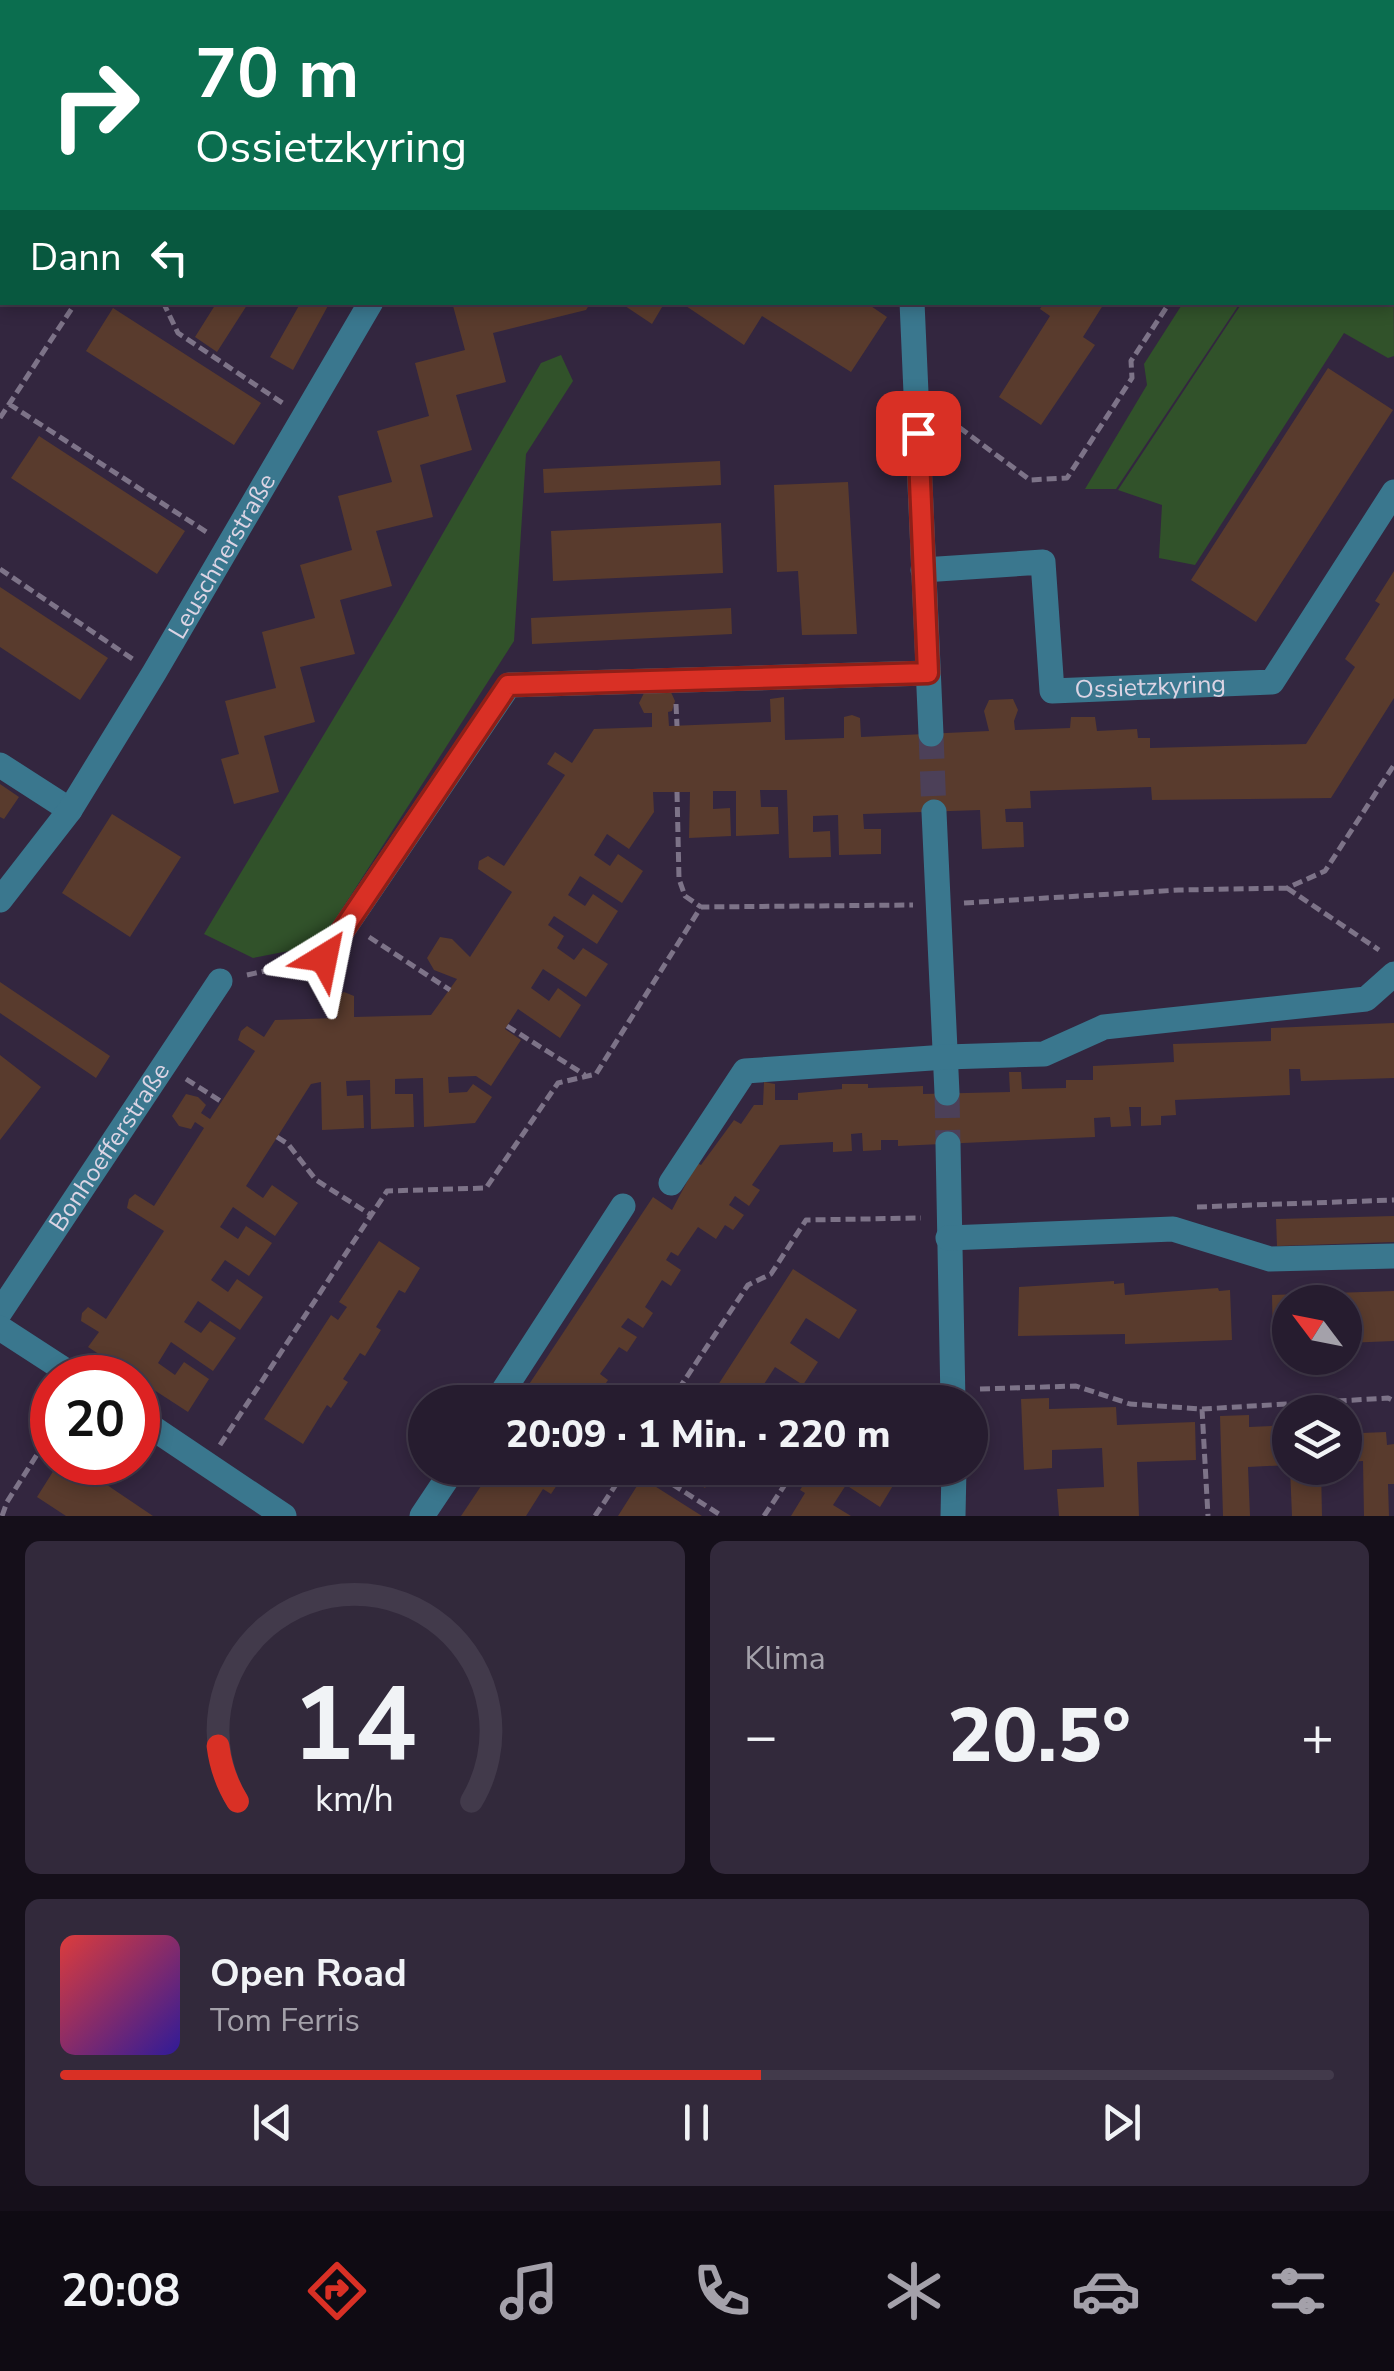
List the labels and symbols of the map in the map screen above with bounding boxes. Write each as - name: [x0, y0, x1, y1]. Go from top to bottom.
- pin: [876, 391, 961, 476]
- street label: Leuschnerstraße: [161, 467, 284, 645]
- street label: Ossietzkyring: [1074, 667, 1227, 707]
- position arrow: [272, 906, 376, 1010]
- street label: Bonhoefferstraße: [41, 1056, 178, 1238]
- north arrow: [1272, 1285, 1362, 1375]
- speed limit sign: 20: [30, 1355, 160, 1485]

